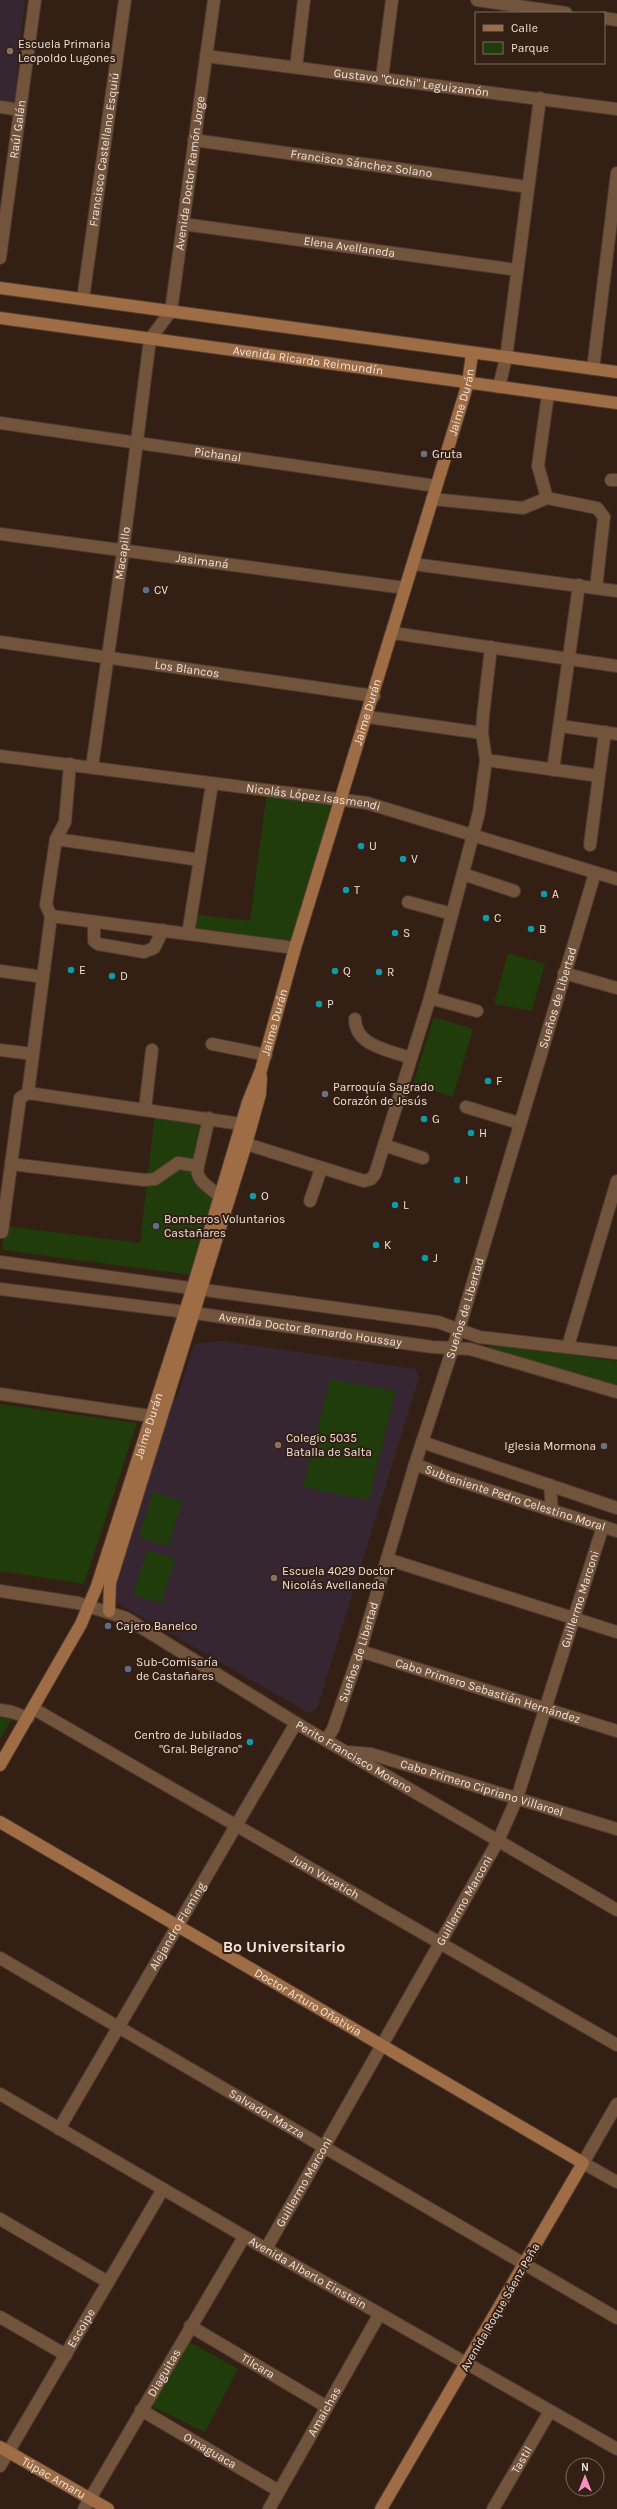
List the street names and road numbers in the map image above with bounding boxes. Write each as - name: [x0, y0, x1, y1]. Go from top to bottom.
- street label: Gustavo "Cuchi" Leguizamón: [333, 66, 490, 99]
- street label: Francisco Castellano Esquiú: [86, 72, 122, 227]
- street label: Avenida Doctor Ramón Jorge: [172, 95, 208, 251]
- street label: Raúl Galán: [7, 99, 28, 159]
- street label: Francisco Sánchez Solano: [289, 147, 433, 180]
- street label: Elena Avellaneda: [303, 234, 396, 260]
- street label: Avenida Ricardo Reimundín: [232, 343, 384, 378]
- street label: Jaime Durán: [445, 368, 477, 437]
- street label: Pichanal: [193, 444, 242, 465]
- street label: Macapillo: [112, 526, 133, 581]
- street label: Jasimaná: [175, 551, 229, 571]
- street label: Los Blancos: [154, 657, 220, 681]
- street label: Jaime Durán: [351, 677, 384, 747]
- street label: Nicolás López Isasmendi: [245, 781, 382, 814]
- street label: Sueños de Libertad: [536, 946, 579, 1050]
- street label: Jaime Durán: [258, 987, 290, 1057]
- street label: Sueños de Libertad: [443, 1256, 487, 1361]
- street label: Avenida Doctor Bernardo Houssay: [218, 1310, 403, 1350]
- street label: Jaime Durán: [131, 1391, 166, 1461]
- street label: Subteniente Pedro Celestino Moral: [423, 1462, 607, 1534]
- street label: Guillermo Marconi: [558, 1549, 602, 1649]
- street label: Sueños de Libertad: [336, 1600, 381, 1704]
- street label: Cabo Primero Sebastián Hernández: [394, 1655, 583, 1726]
- street label: Perito Francisco Moreno: [293, 1717, 414, 1796]
- street label: Cabo Primero Cipriano Villaroel: [399, 1756, 565, 1819]
- street label: Juan Vucetich: [288, 1852, 362, 1902]
- street label: Guillermo Marconi: [433, 1853, 495, 1948]
- street label: Alejandro Fleming: [146, 1879, 209, 1973]
- street label: Doctor Arturo Oñativia: [252, 1965, 364, 2039]
- street label: Salvador Mazza: [226, 2086, 307, 2141]
- street label: Guillermo Marconi: [273, 2135, 335, 2230]
- street label: Avenida Alberto Einstein: [246, 2234, 369, 2312]
- street label: Avenida Roque Sáenz Peña: [457, 2240, 543, 2374]
- street label: Escoipe: [64, 2306, 98, 2350]
- street label: Diaguitas: [145, 2346, 184, 2399]
- street label: Tilcara: [239, 2351, 277, 2382]
- street label: Amaichas: [305, 2384, 344, 2439]
- street label: Omaguaca: [181, 2430, 239, 2471]
- street label: Tastil: [508, 2444, 535, 2476]
- street label: Túpac Amaru: [19, 2454, 88, 2502]

